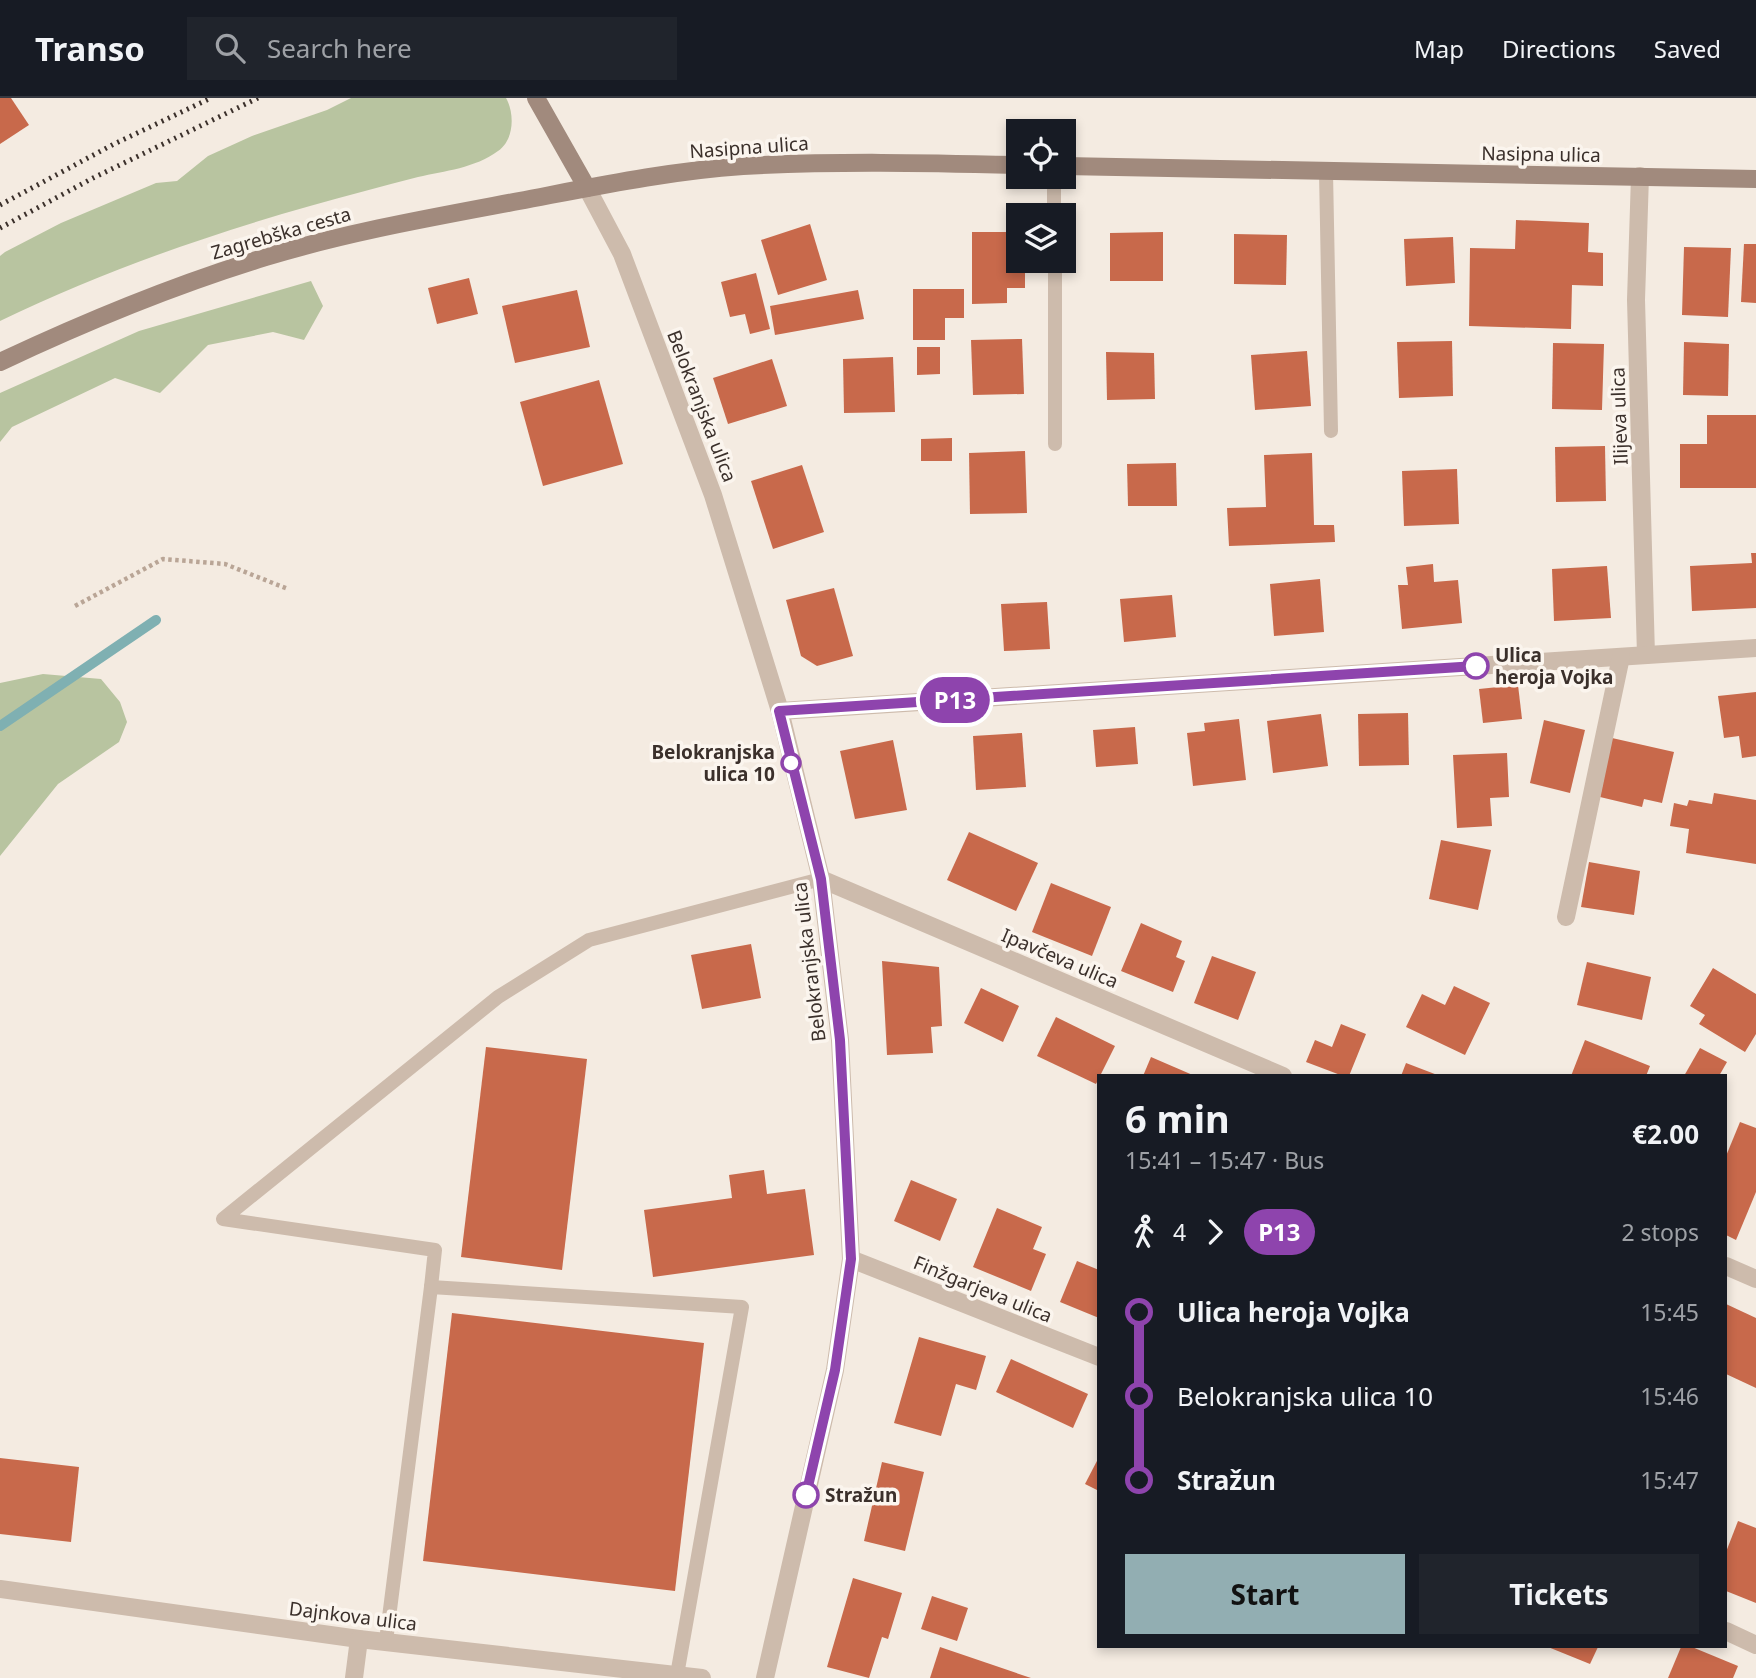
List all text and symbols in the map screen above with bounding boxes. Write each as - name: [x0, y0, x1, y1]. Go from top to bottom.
- search box: [187, 17, 677, 80]
- text: Transo: [35, 26, 145, 71]
- icon: search: [211, 29, 249, 67]
- text: Search here: [267, 30, 412, 66]
- text: Map: [1414, 32, 1464, 65]
- text: Directions: [1502, 32, 1616, 65]
- text: Saved: [1654, 32, 1721, 65]
- map controls: [1006, 119, 1076, 273]
- button: locate: [1006, 119, 1076, 189]
- street label: Nasipna ulica: [689, 130, 809, 164]
- street label: Nasipna ulica: [1481, 140, 1601, 168]
- street label: Zagrebška cesta: [208, 201, 354, 265]
- button: layers: [1006, 203, 1076, 273]
- street label: Belokranjska ulica: [661, 326, 743, 486]
- street label: Ilijeva ulica: [1604, 367, 1634, 465]
- place label: Ulica heroja Vojka: [1495, 642, 1613, 690]
- marker: Ulica heroja Vojka: [1463, 653, 1489, 679]
- line badge: P13: [915, 677, 995, 723]
- text: P13: [934, 683, 976, 716]
- place label: Belokranjska ulica 10: [651, 739, 775, 787]
- marker: Belokranjska ulica 10: [781, 753, 801, 773]
- street label: Belokranjska ulica: [786, 881, 832, 1043]
- street label: Ipavčeva ulica: [998, 922, 1122, 994]
- text: 6 min: [1125, 1092, 1230, 1144]
- text: €2.00: [1632, 1116, 1699, 1152]
- text: 15:41 – 15:47 · Bus: [1125, 1144, 1324, 1176]
- icon: walk: [1125, 1213, 1163, 1251]
- icon: forward: [1196, 1213, 1234, 1251]
- text: P13: [1258, 1215, 1301, 1248]
- text: 4: [1173, 1216, 1186, 1248]
- text: 2 stops: [1621, 1216, 1699, 1248]
- street label: Finžgarjeva ulica: [910, 1249, 1056, 1329]
- text: Ulica heroja Vojka: [1177, 1294, 1410, 1330]
- text: 15:45: [1640, 1296, 1699, 1328]
- text: Belokranjska ulica 10: [1177, 1378, 1433, 1414]
- text: 15:46: [1640, 1380, 1699, 1412]
- text: Stražun: [1177, 1462, 1276, 1498]
- text: 15:47: [1640, 1464, 1699, 1496]
- marker: Stražun: [793, 1482, 819, 1508]
- place label: Stražun: [825, 1482, 897, 1508]
- button: Start: [1125, 1554, 1405, 1634]
- button: Tickets: [1419, 1554, 1699, 1634]
- street label: Dajnkova ulica: [287, 1595, 419, 1637]

